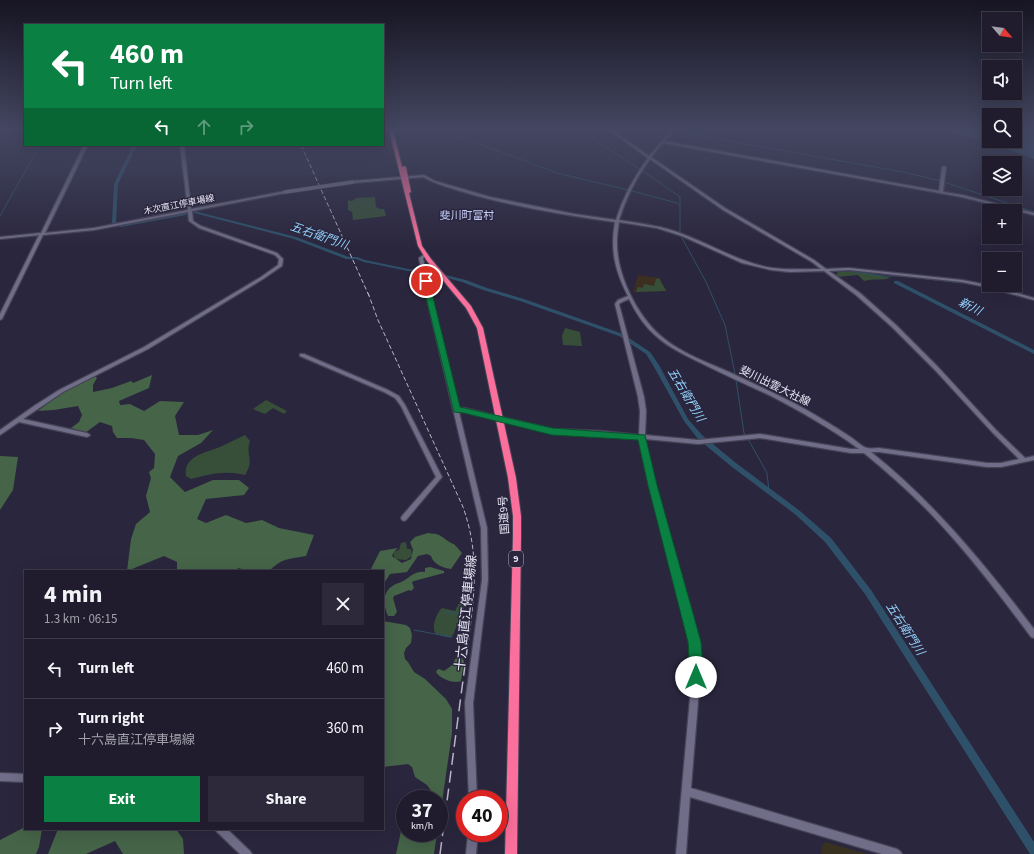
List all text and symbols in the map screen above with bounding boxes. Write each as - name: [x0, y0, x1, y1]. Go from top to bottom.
- north arrow: [982, 12, 1022, 52]
- map controls: [982, 12, 1022, 292]
- text: 460 m: [110, 34, 184, 74]
- icon: left: [44, 40, 96, 92]
- button: sound: [982, 60, 1022, 100]
- text: Turn left: [110, 71, 172, 96]
- button: search: [982, 108, 1022, 148]
- icon: left: [151, 116, 173, 138]
- icon: ahead: [193, 116, 215, 138]
- icon: right: [235, 116, 257, 138]
- button: layers: [982, 156, 1022, 196]
- street label: 木次直江停車場線: [142, 192, 217, 218]
- button: +: [982, 204, 1022, 244]
- district label: 斐川町富村: [440, 208, 495, 223]
- water label: 五右衛門川: [288, 218, 352, 254]
- button: −: [982, 252, 1022, 292]
- pin: [409, 264, 443, 298]
- icon: arrive: [415, 270, 437, 292]
- water label: 新川: [955, 294, 986, 321]
- street label: 斐川出雲大社線: [737, 362, 813, 410]
- water label: 五右衛門川: [663, 365, 710, 427]
- street label: 国道9号: [495, 495, 513, 535]
- road number: 9: [509, 551, 523, 567]
- street label: 十六島直江停車場線: [451, 554, 481, 672]
- text: 4 min: [44, 577, 102, 612]
- button: close: [322, 583, 364, 625]
- water label: 五右衛門川: [882, 599, 930, 660]
- text: 1.3 km · 06:15: [44, 610, 118, 628]
- position arrow: [675, 656, 717, 698]
- icon: left: [44, 658, 66, 680]
- text: Turn left: [78, 658, 134, 679]
- text: 460 m: [326, 658, 364, 679]
- text: Turn right: [78, 708, 144, 729]
- icon: right: [44, 718, 66, 740]
- text: 360 m: [326, 718, 364, 739]
- text: 十六島直江停車場線: [78, 731, 195, 749]
- button: Exit: [44, 776, 200, 822]
- button: Share: [208, 776, 364, 822]
- speed limit sign: 40: [456, 790, 508, 842]
- text: 37: [411, 797, 433, 825]
- text: km/h: [411, 819, 433, 833]

